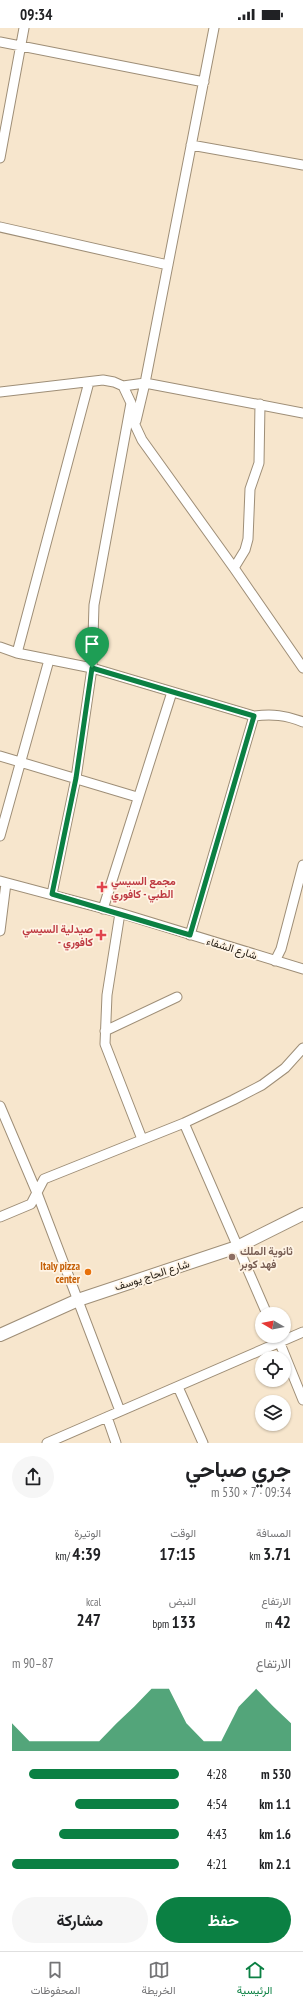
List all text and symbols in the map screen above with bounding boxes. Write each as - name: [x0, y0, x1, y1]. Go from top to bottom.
- text: 09:34: [20, 5, 52, 24]
- pin: [75, 627, 109, 668]
- icon: arrive: [81, 633, 103, 655]
- place label: مجمع السيسي الطبي - كافوري: [111, 874, 176, 903]
- marker: مجمع السيسي الطبي - كافوري: [96, 881, 108, 893]
- place label: صيدلية السيسي - كافوري: [22, 922, 93, 951]
- marker: صيدلية السيسي - كافوري: [96, 930, 106, 940]
- street label: شارع الشفاء: [205, 934, 259, 963]
- place label: ثانوية الملك فهد كوبر: [239, 1244, 293, 1271]
- marker: ثانوية الملك فهد كوبر: [227, 1252, 237, 1262]
- street label: شارع الحاج يوسف: [113, 1256, 192, 1295]
- place label: Italy pizza center: [40, 1259, 81, 1286]
- marker: Italy pizza center: [83, 1267, 93, 1277]
- north arrow: [255, 1307, 291, 1343]
- map controls: [255, 1307, 291, 1431]
- button: locate: [255, 1351, 291, 1387]
- button: layers: [255, 1395, 291, 1431]
- text: جري صباحي: [185, 1455, 291, 1483]
- button: share: [12, 1456, 54, 1498]
- text: 09:34 · 7 × 530 m: [211, 1484, 291, 1501]
- text: الوتيرة: [74, 1526, 101, 1540]
- text: الوقت: [170, 1526, 196, 1540]
- text: المسافة: [256, 1526, 291, 1540]
- text: 4:39: [72, 1543, 101, 1565]
- text: 17:15: [159, 1543, 196, 1565]
- text: 3.71: [263, 1543, 291, 1565]
- text: /km: [55, 1549, 72, 1563]
- text: km: [249, 1549, 263, 1563]
- text: النبض: [169, 1594, 196, 1608]
- text: الارتفاع: [261, 1594, 291, 1608]
- text: kcal: [86, 1595, 101, 1609]
- text: 247: [77, 1609, 101, 1631]
- text: 133: [172, 1611, 196, 1633]
- text: 42: [275, 1611, 291, 1633]
- text: bpm: [153, 1617, 172, 1631]
- text: m: [265, 1617, 275, 1631]
- text: 87–90 m: [12, 1655, 54, 1672]
- text: الارتفاع: [256, 1655, 291, 1672]
- text: 4:28: [207, 1766, 227, 1783]
- text: 530 m: [261, 1766, 291, 1783]
- text: 4:54: [207, 1796, 227, 1813]
- text: 1.1 km: [259, 1796, 291, 1813]
- text: 4:43: [207, 1826, 227, 1843]
- text: 1.6 km: [259, 1826, 291, 1843]
- text: 4:21: [207, 1856, 227, 1873]
- text: 2.1 km: [259, 1856, 291, 1873]
- button: مشاركة: [12, 1897, 148, 1943]
- button: حفظ: [156, 1897, 291, 1943]
- tab: المحفوظات: [31, 1959, 80, 2000]
- tab: الخريطة: [141, 1959, 176, 2000]
- tab: الرئيسية: [237, 1959, 272, 2000]

